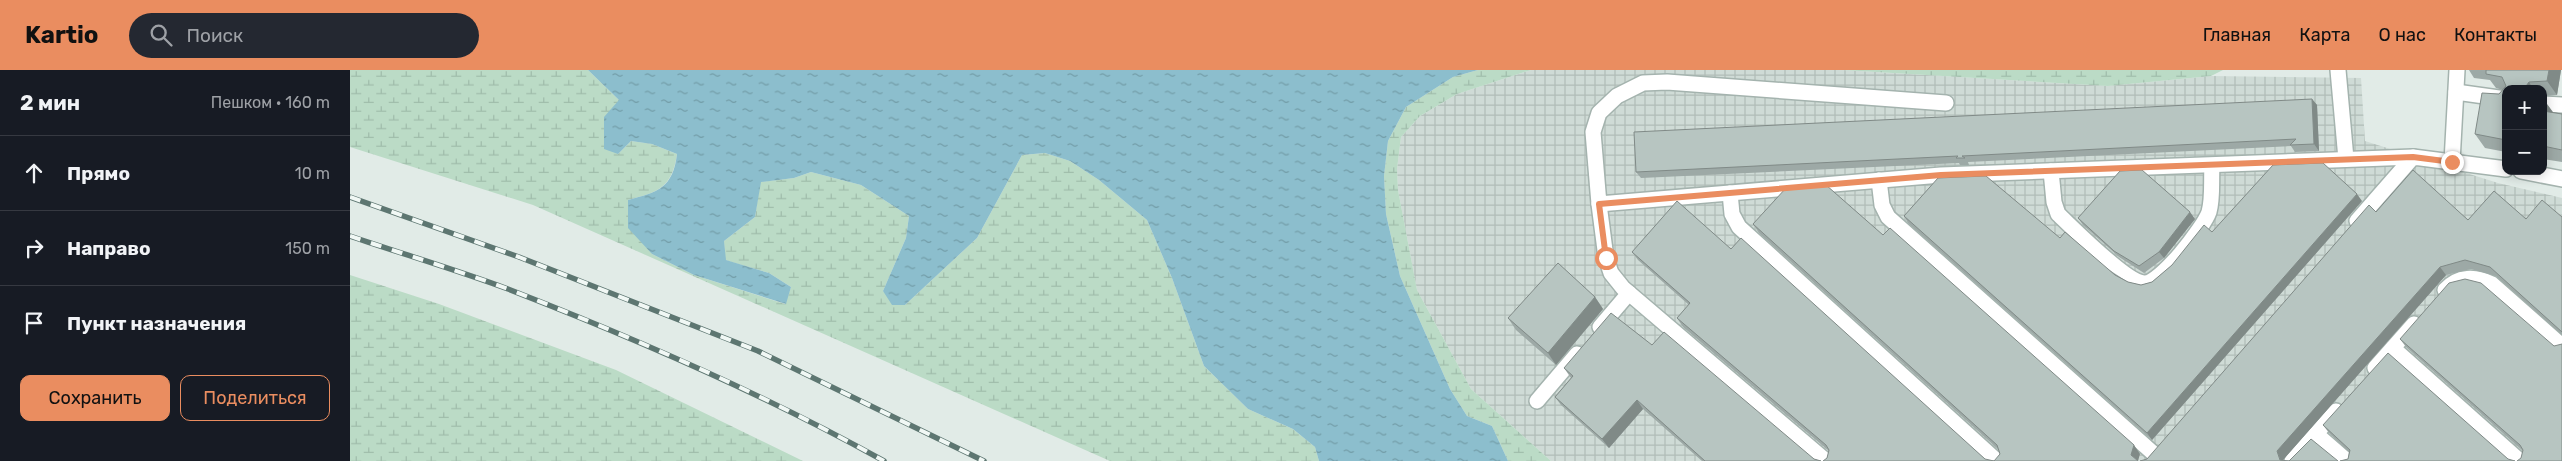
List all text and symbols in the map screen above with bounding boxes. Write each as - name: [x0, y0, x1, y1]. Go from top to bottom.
- search box: [129, 13, 479, 58]
- text: Kartio: [25, 21, 99, 49]
- icon: search: [147, 21, 175, 49]
- text: Поиск: [187, 24, 243, 47]
- text: Главная: [2203, 24, 2271, 46]
- text: Карта: [2299, 24, 2351, 46]
- text: О нас: [2379, 24, 2426, 46]
- text: Контакты: [2454, 24, 2537, 46]
- map controls: [2502, 85, 2547, 175]
- button: +: [2502, 85, 2547, 130]
- text: 2 мин: [20, 90, 80, 115]
- text: Пешком · 160 m: [211, 93, 330, 112]
- button: −: [2502, 130, 2547, 175]
- route end: [2441, 151, 2464, 174]
- icon: ahead: [20, 159, 48, 187]
- text: Прямо: [67, 162, 130, 185]
- text: 10 m: [295, 164, 330, 183]
- icon: right: [20, 234, 48, 262]
- text: Направо: [67, 237, 151, 260]
- text: 150 m: [285, 239, 330, 258]
- route start: [1595, 247, 1618, 270]
- icon: arrive: [20, 309, 48, 337]
- text: Пункт назначения: [67, 312, 246, 335]
- button: Сохранить: [20, 375, 170, 421]
- button: Поделиться: [180, 375, 330, 421]

